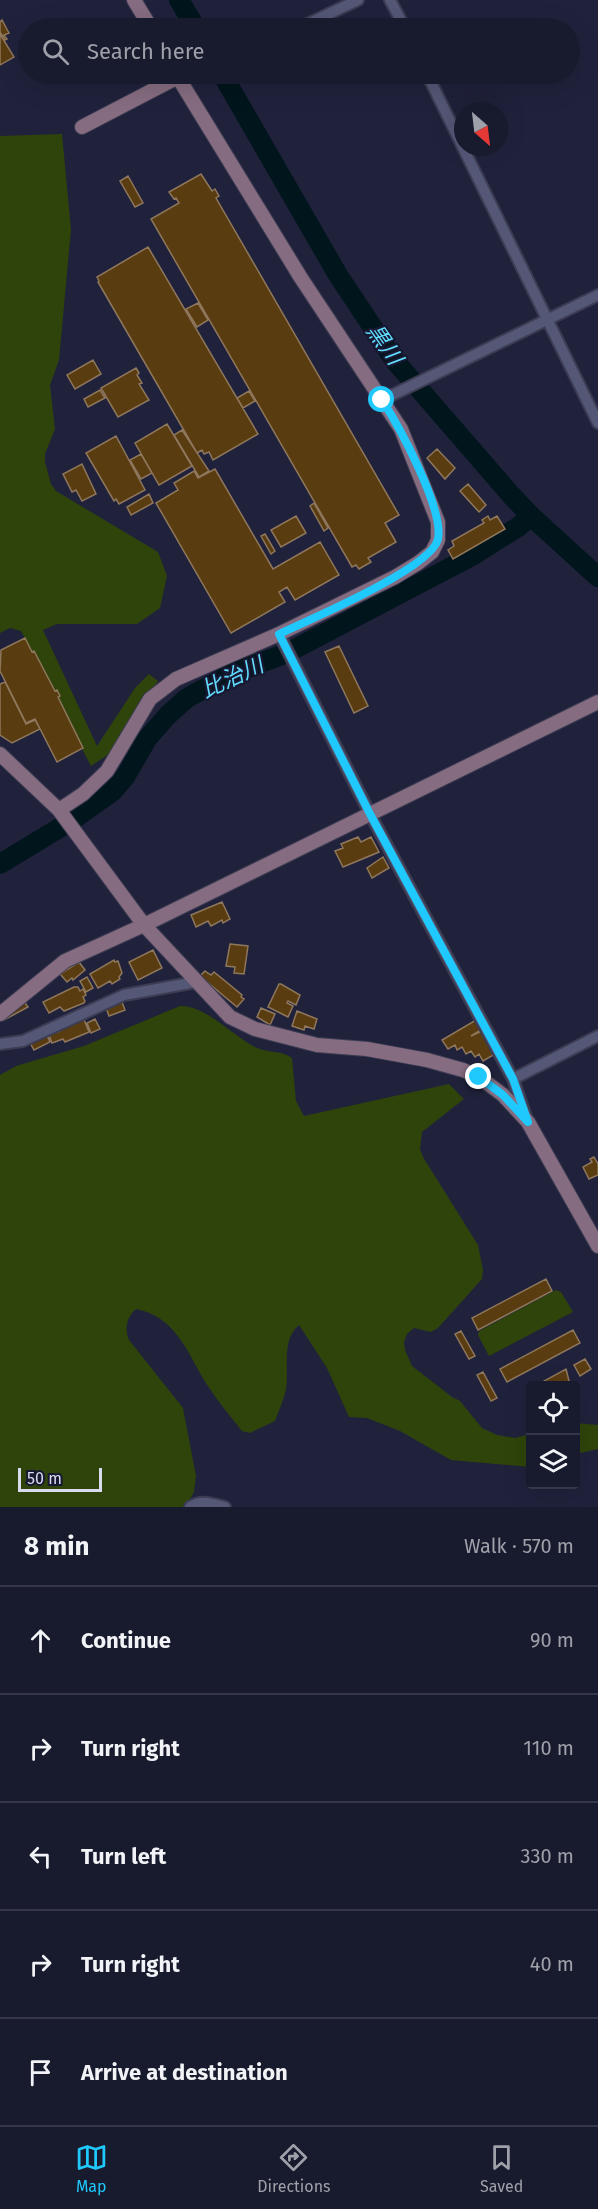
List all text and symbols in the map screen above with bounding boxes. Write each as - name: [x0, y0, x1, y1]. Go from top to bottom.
- search box: [18, 18, 580, 84]
- icon: search: [39, 35, 72, 68]
- text: Search here: [87, 38, 205, 65]
- north arrow: [454, 102, 508, 156]
- water label: 黒川: [361, 319, 409, 372]
- route start: [368, 386, 394, 412]
- water label: 比治川: [197, 650, 270, 704]
- route end: [465, 1063, 491, 1089]
- map controls: [526, 1381, 580, 1489]
- button: locate: [526, 1381, 580, 1435]
- button: layers: [526, 1435, 580, 1489]
- scale bar: [18, 1465, 102, 1492]
- text: 50 m: [27, 1469, 62, 1488]
- text: 8 min: [24, 1531, 90, 1562]
- text: Walk · 570 m: [464, 1534, 574, 1558]
- icon: ahead: [24, 1624, 57, 1657]
- text: Continue: [81, 1627, 171, 1654]
- text: 90 m: [530, 1628, 574, 1652]
- icon: right: [24, 1732, 57, 1765]
- text: Turn right: [81, 1735, 180, 1762]
- text: 110 m: [523, 1736, 574, 1760]
- icon: left: [24, 1840, 57, 1873]
- text: Turn left: [81, 1843, 166, 1870]
- text: 330 m: [520, 1844, 574, 1868]
- icon: right: [24, 1948, 57, 1981]
- text: Turn right: [81, 1951, 180, 1978]
- text: 40 m: [530, 1952, 574, 1976]
- icon: arrive: [24, 2056, 57, 2089]
- text: Arrive at destination: [81, 2059, 288, 2086]
- tab: Map: [75, 2141, 108, 2196]
- tab: Directions: [257, 2141, 331, 2196]
- tab: Saved: [480, 2141, 523, 2196]

